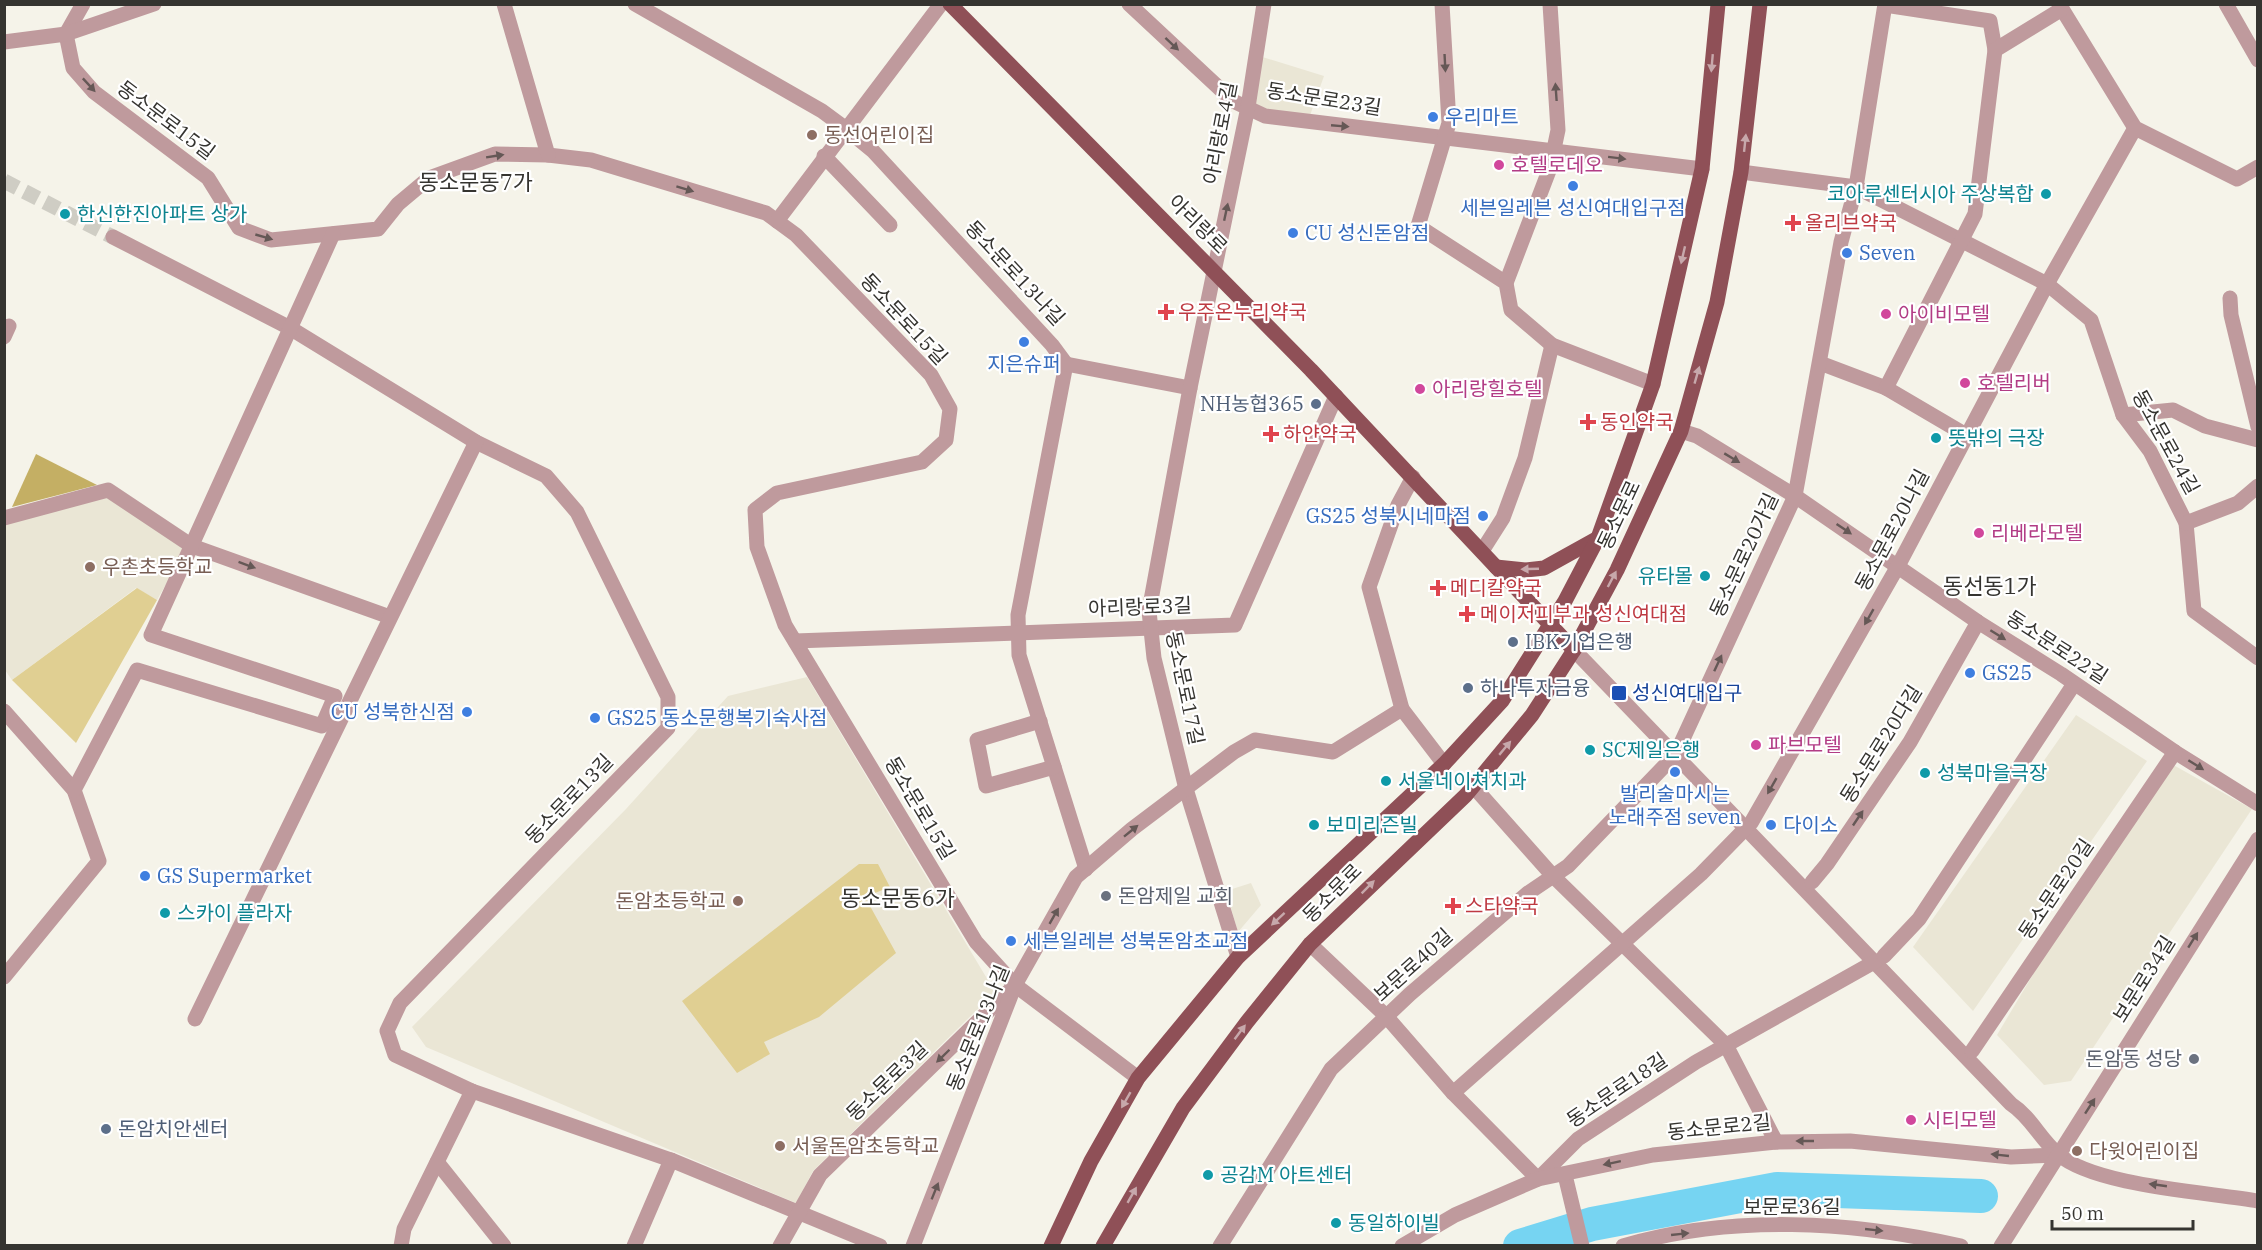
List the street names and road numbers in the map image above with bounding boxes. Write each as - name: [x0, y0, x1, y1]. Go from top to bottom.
- street label: 동소문로15길: [112, 74, 221, 165]
- street label: 동소문로23길: [1265, 76, 1383, 121]
- street label: 아리랑로4길: [1196, 79, 1243, 187]
- street label: 아리랑로: [1163, 188, 1234, 259]
- street label: 동소문로13나길: [960, 214, 1071, 331]
- street label: 동소문로15길: [855, 267, 954, 370]
- street label: 동소문로24길: [2127, 384, 2206, 499]
- street label: 동소문로20나길: [1848, 464, 1935, 595]
- street label: 동소문로: [1591, 476, 1646, 554]
- street label: 동소문로20가길: [1703, 488, 1784, 621]
- street label: 아리랑로3길: [1088, 591, 1192, 622]
- street label: 동소문로22길: [2001, 604, 2113, 689]
- street label: 동소문로17길: [1160, 628, 1211, 747]
- street label: 동소문로20다길: [1834, 680, 1928, 808]
- street label: 동소문로13길: [519, 748, 619, 850]
- street label: 동소문로15길: [879, 751, 962, 864]
- street label: 동소문로20길: [2012, 833, 2099, 944]
- street label: 동소문로: [1296, 857, 1367, 928]
- street label: 보문로40길: [1367, 922, 1458, 1007]
- street label: 보문로34길: [2106, 930, 2181, 1027]
- street label: 동소문로13나길: [940, 960, 1015, 1095]
- street label: 동소문로3길: [840, 1035, 933, 1126]
- street label: 동소문로18길: [1561, 1046, 1672, 1133]
- street label: 동소문로2길: [1666, 1108, 1772, 1145]
- street label: 보문로36길: [1743, 1193, 1841, 1220]

